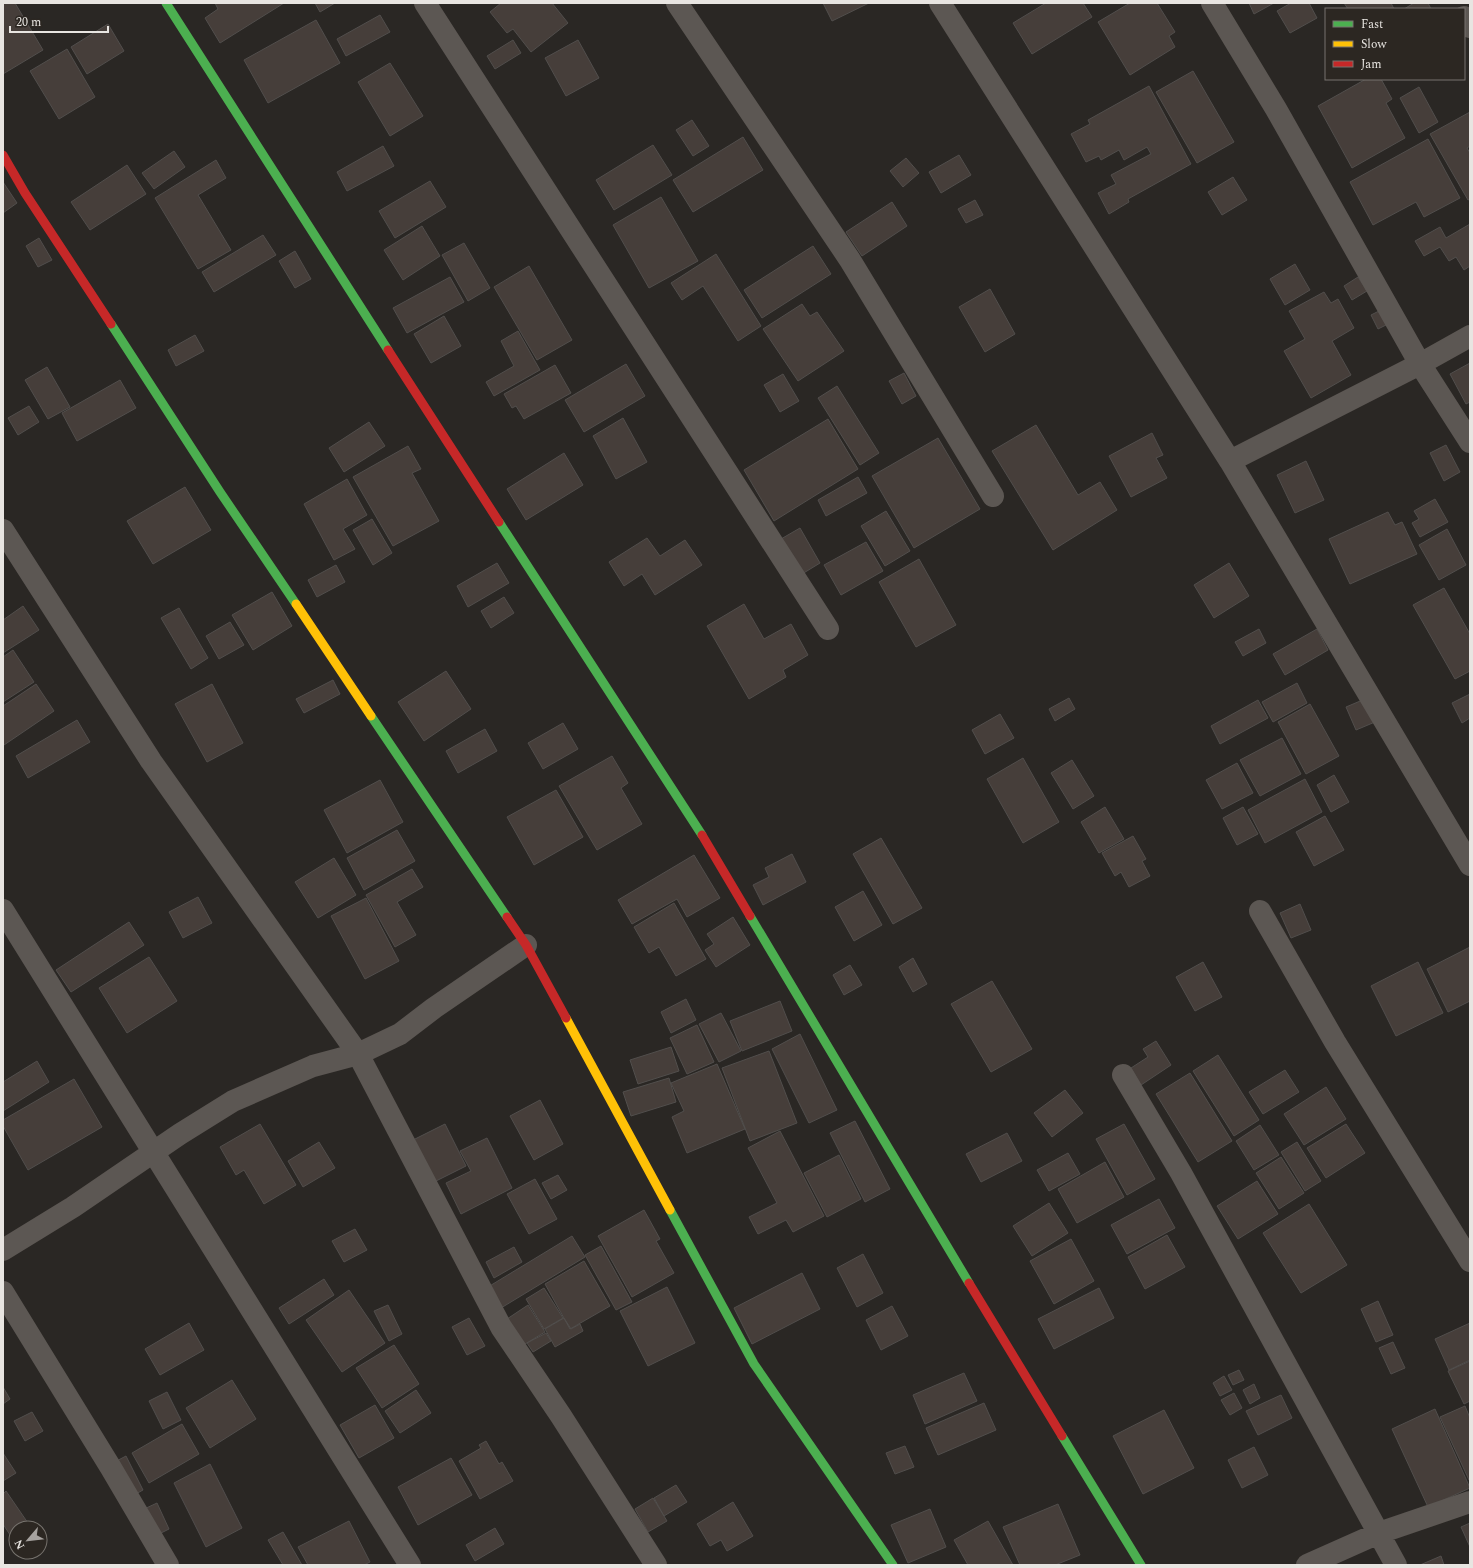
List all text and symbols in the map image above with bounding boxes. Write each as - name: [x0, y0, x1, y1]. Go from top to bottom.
- scale bar: [10, 8, 108, 34]
- legend: [1325, 8, 1465, 80]
- text: 20 m: [16, 13, 41, 32]
- text: Fast: [1361, 15, 1383, 34]
- text: Slow: [1361, 35, 1387, 54]
- text: Jam: [1361, 55, 1382, 74]
- north arrow: [8, 1520, 48, 1560]
- text: N: [10, 1536, 29, 1552]

